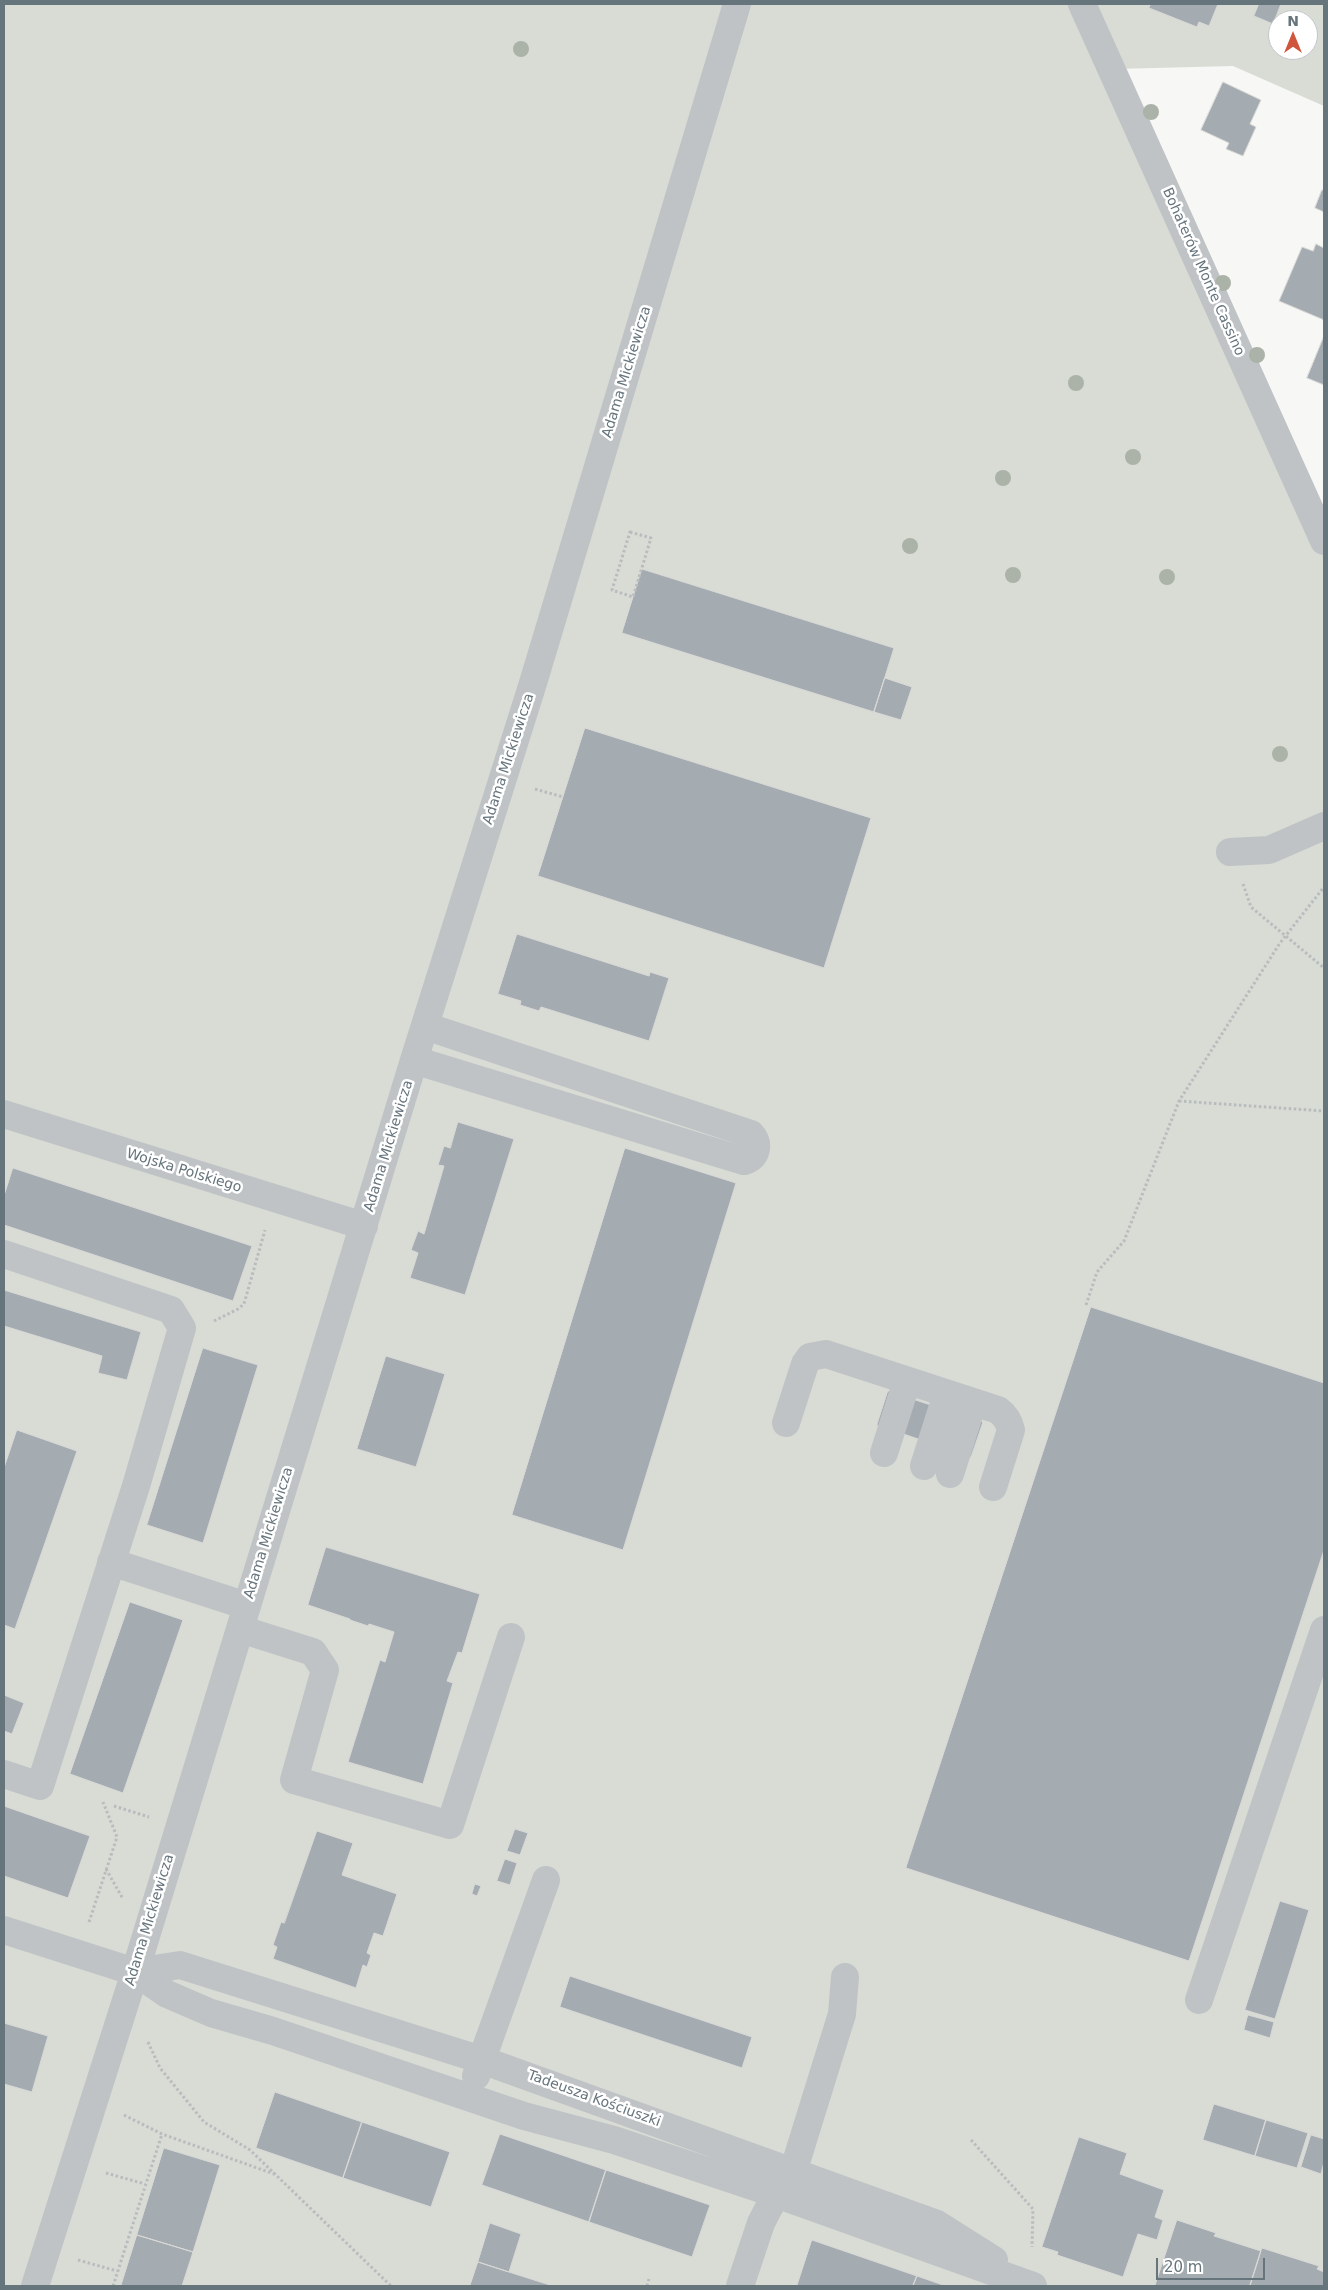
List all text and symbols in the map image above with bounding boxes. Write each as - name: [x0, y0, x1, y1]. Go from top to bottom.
- north arrow: [1268, 10, 1318, 60]
- text: N: [1287, 13, 1299, 29]
- street label: Bohaterów Monte Cassino: [1158, 185, 1248, 359]
- street label: Adama Mickiewicza: [599, 304, 655, 440]
- street label: Adama Mickiewicza: [480, 691, 538, 827]
- street label: Adama Mickiewicza: [361, 1078, 417, 1214]
- street label: Wojska Polskiego: [124, 1146, 244, 1196]
- street label: Adama Mickiewicza: [241, 1465, 297, 1601]
- street label: Adama Mickiewicza: [122, 1852, 178, 1988]
- street label: Tadeusza Kościuszki: [525, 2067, 663, 2131]
- scale bar: [1158, 2248, 1267, 2280]
- text: 20 m: [1164, 2258, 1202, 2276]

